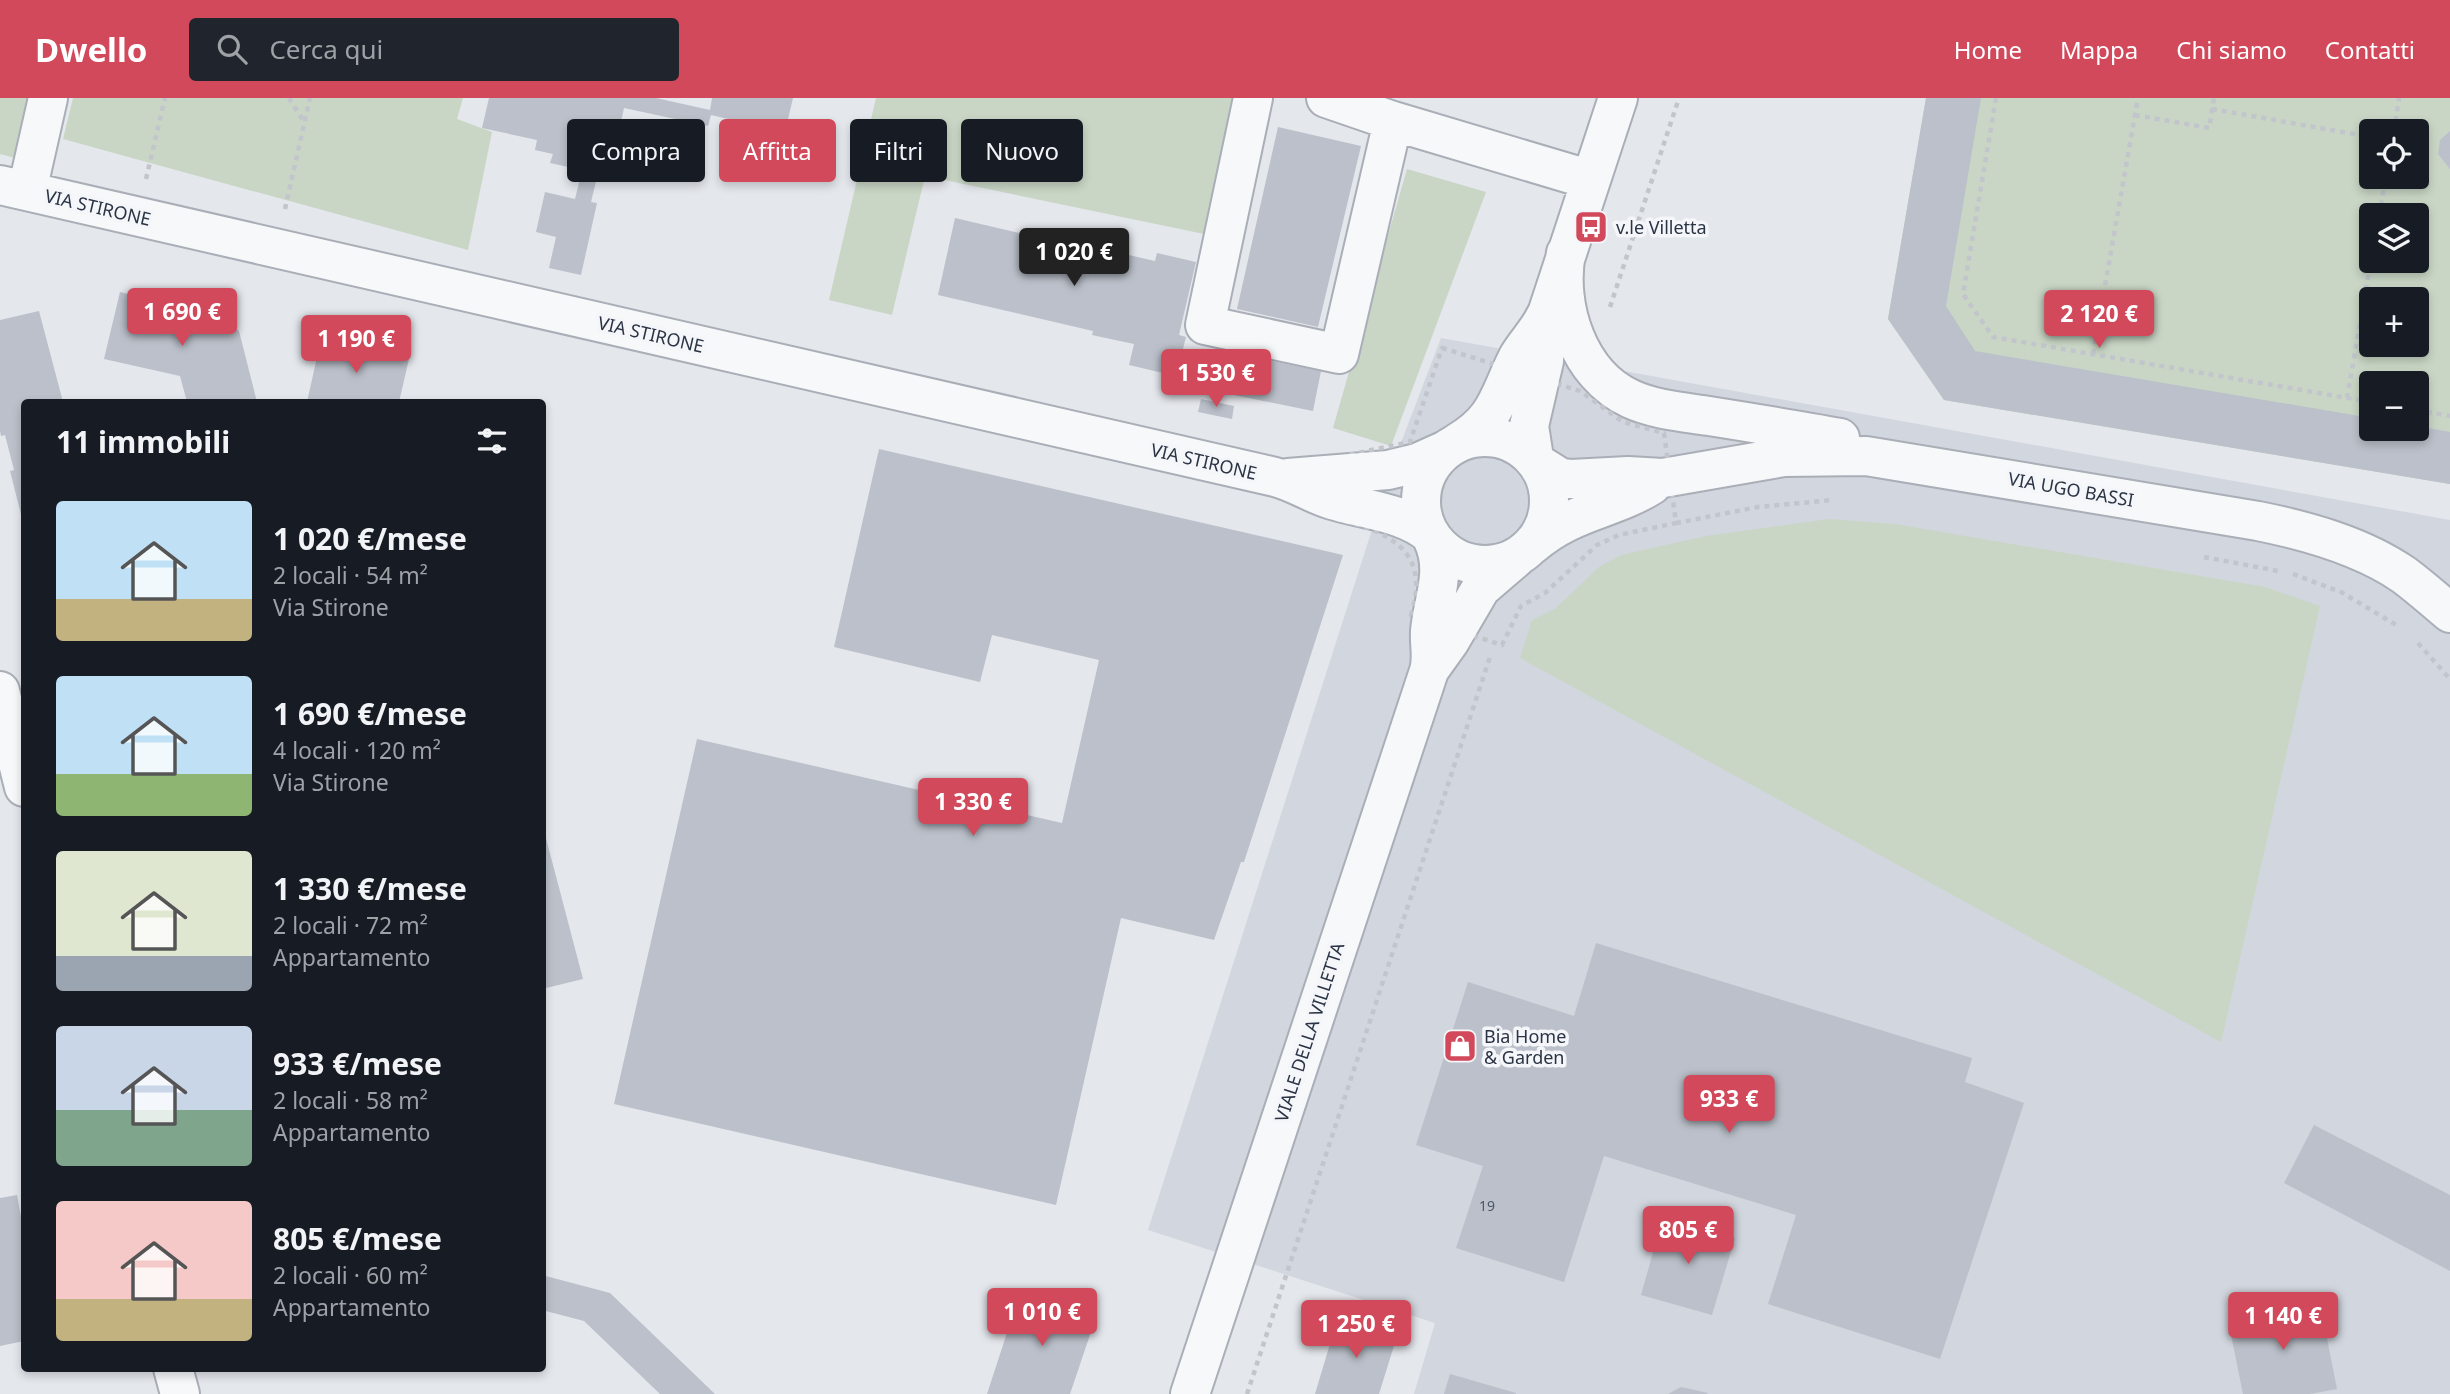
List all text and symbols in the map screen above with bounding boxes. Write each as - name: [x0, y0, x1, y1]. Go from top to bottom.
- search box: [189, 18, 679, 81]
- text: Dwello: [35, 27, 147, 72]
- icon: search: [213, 30, 251, 68]
- text: Cerca qui: [269, 31, 383, 67]
- text: Home: [1954, 33, 2022, 66]
- text: Mappa: [2060, 33, 2138, 66]
- text: Chi siamo: [2176, 33, 2287, 66]
- text: Contatti: [2325, 33, 2415, 66]
- chip: Compra: [567, 119, 705, 182]
- chip: Affitta: [719, 119, 836, 182]
- chip: Filtri: [850, 119, 947, 182]
- chip: Nuovo: [961, 119, 1083, 182]
- map controls: [2359, 119, 2429, 441]
- button: locate: [2359, 119, 2429, 189]
- street label: VIA STIRONE: [43, 183, 153, 231]
- button: layers: [2359, 203, 2429, 273]
- bus stop icon: v.le Villetta: [1572, 208, 1610, 246]
- place label: v.le Villetta: [1616, 215, 1707, 239]
- pin: 1 020 €: [1009, 228, 1139, 288]
- text: 1 020 €: [1035, 235, 1113, 267]
- button: +: [2359, 287, 2429, 357]
- pin: 1 690 €: [117, 288, 247, 348]
- pin: 2 120 €: [2034, 290, 2164, 350]
- text: 1 690 €: [143, 295, 221, 327]
- text: 2 120 €: [2060, 297, 2138, 329]
- street label: VIA STIRONE: [596, 310, 706, 358]
- pin: 1 190 €: [291, 316, 421, 375]
- text: 1 190 €: [317, 322, 395, 354]
- pin: 1 530 €: [1151, 350, 1281, 409]
- text: 1 530 €: [1177, 356, 1255, 388]
- button: −: [2359, 371, 2429, 441]
- text: 11 immobili: [56, 421, 230, 462]
- icon: filters: [473, 422, 511, 460]
- street label: VIA STIRONE: [1149, 437, 1259, 485]
- street label: VIA UGO BASSI: [2006, 466, 2136, 512]
- text: 1 020 €/mese: [273, 518, 467, 559]
- icon: home: [112, 529, 196, 613]
- text: 2 locali · 54 m²: [273, 559, 428, 591]
- text: Via Stirone: [273, 591, 389, 623]
- text: 1 690 €/mese: [273, 693, 467, 734]
- icon: home: [112, 704, 196, 788]
- text: 4 locali · 120 m²: [273, 734, 441, 766]
- text: Via Stirone: [273, 766, 389, 798]
- pin: 1 330 €: [908, 778, 1038, 838]
- text: 1 330 €: [934, 785, 1012, 817]
- text: 1 330 €/mese: [273, 868, 467, 909]
- icon: home: [112, 879, 196, 963]
- text: 2 locali · 72 m²: [273, 909, 428, 941]
- street label: VIALE DELLA VILLETTA: [1269, 939, 1349, 1125]
- text: Appartamento: [273, 941, 431, 973]
- place label: Bia Home & Garden: [1484, 1024, 1566, 1069]
- shop icon: Bia Home & Garden: [1441, 1027, 1479, 1065]
- text: 933 €/mese: [273, 1043, 442, 1084]
- icon: home: [112, 1054, 196, 1138]
- pin: 933 €: [1680, 1076, 1778, 1135]
- text: 933 €: [1700, 1082, 1758, 1114]
- text: 2 locali · 58 m²: [273, 1084, 428, 1116]
- text: Appartamento: [273, 1116, 431, 1148]
- house number: 19: [1479, 1196, 1495, 1215]
- pin: 805 €: [1639, 1206, 1737, 1266]
- text: 805 €: [1659, 1213, 1717, 1245]
- text: 805 €/mese: [273, 1218, 442, 1259]
- icon: home: [112, 1229, 196, 1313]
- text: 2 locali · 60 m²: [273, 1259, 428, 1291]
- pin: 1 010 €: [977, 1288, 1107, 1348]
- text: Appartamento: [273, 1291, 431, 1323]
- pin: 1 140 €: [2218, 1292, 2348, 1352]
- text: 1 010 €: [1003, 1295, 1081, 1327]
- text: 1 140 €: [2244, 1299, 2322, 1331]
- pin: 1 250 €: [1291, 1300, 1421, 1360]
- text: 1 250 €: [1317, 1307, 1395, 1339]

